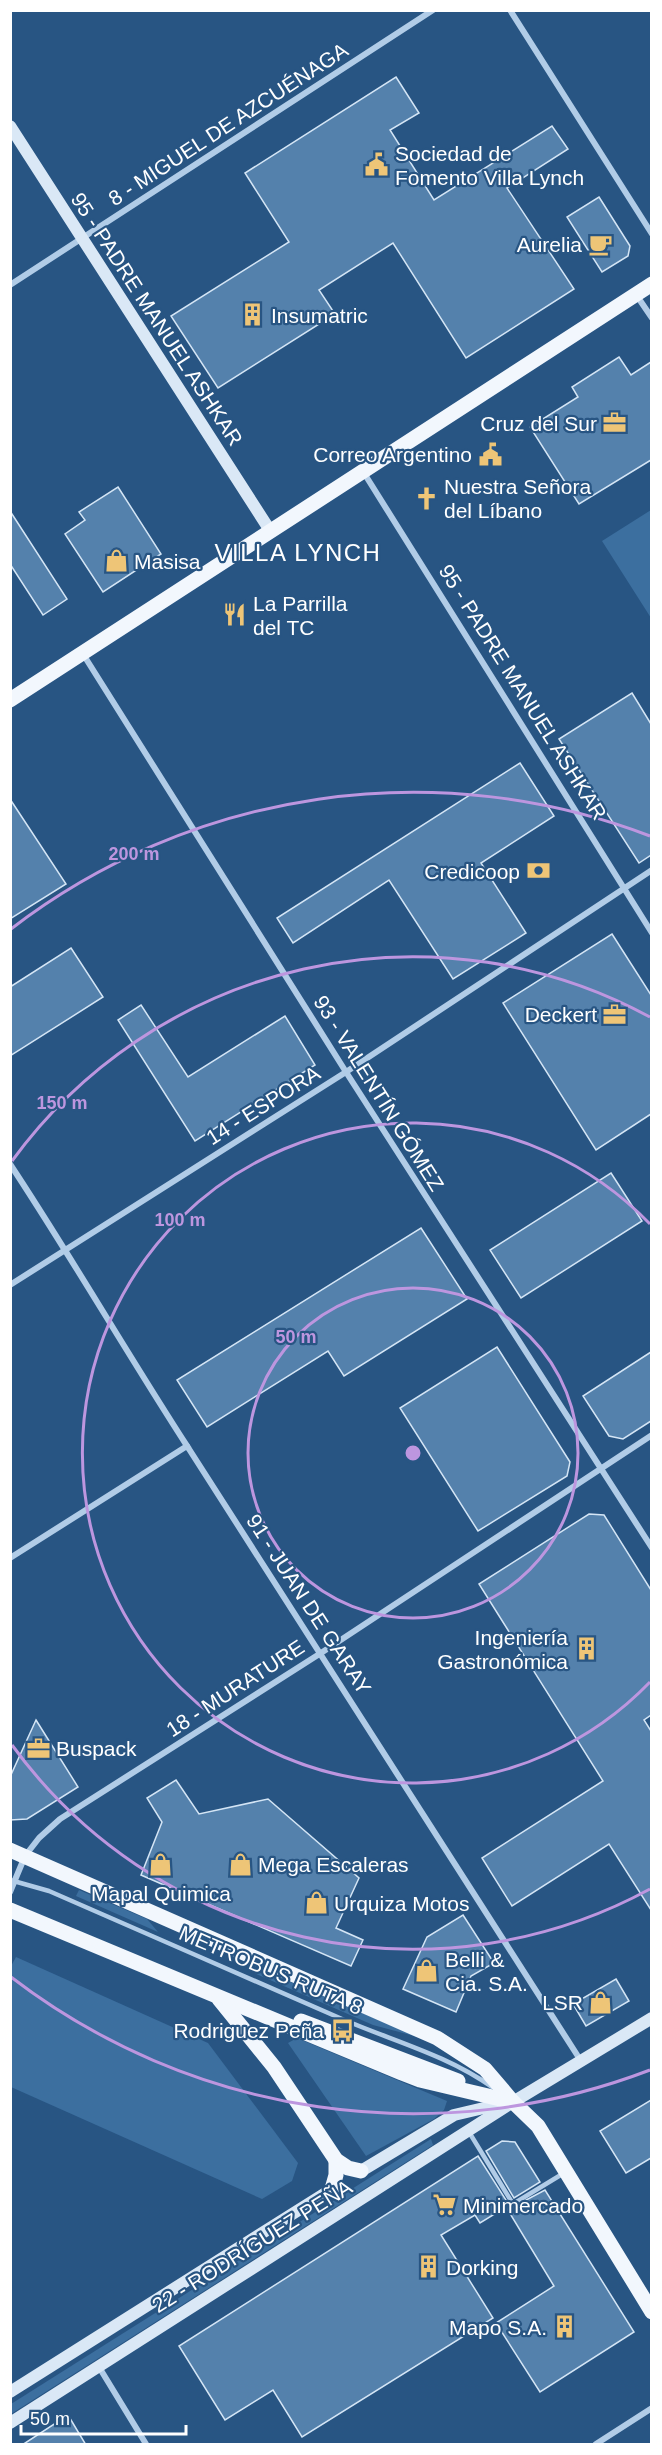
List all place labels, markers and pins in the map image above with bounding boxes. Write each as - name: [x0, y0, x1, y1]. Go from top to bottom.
- place label: Sociedad de Fomento Villa Lynch: [395, 142, 584, 189]
- public building icon: Sociedad de Fomento Villa Lynch: [364, 152, 390, 178]
- cafe icon: Aurelia: [587, 231, 613, 257]
- place label: Aurelia: [517, 233, 582, 256]
- building icon: Insumatric: [240, 302, 266, 328]
- place label: Insumatric: [271, 304, 368, 327]
- office icon: Cruz del Sur: [602, 410, 628, 436]
- place label: Cruz del Sur: [480, 412, 597, 435]
- public building icon: Correo Argentino: [477, 441, 503, 467]
- place label: Correo Argentino: [313, 443, 472, 466]
- place label: Nuestra Señora del Líbano: [444, 475, 591, 522]
- church icon: Nuestra Señora del Líbano: [413, 485, 439, 511]
- shop icon: Masisa: [103, 548, 129, 574]
- place label: Masisa: [134, 550, 201, 573]
- place label: La Parrilla del TC: [253, 592, 348, 639]
- restaurant icon: La Parrilla del TC: [222, 602, 248, 628]
- bank icon: Credicoop: [525, 858, 551, 884]
- place label: Credicoop: [424, 860, 520, 883]
- office icon: Deckert: [602, 1001, 628, 1027]
- place label: Deckert: [525, 1003, 597, 1026]
- centre of rings: [403, 1443, 423, 1463]
- place label: Ingeniería Gastronómica: [437, 1626, 568, 1673]
- building icon: Ingeniería Gastronómica: [573, 1636, 599, 1662]
- office icon: Buspack: [25, 1735, 51, 1761]
- place label: Buspack: [56, 1737, 137, 1760]
- shop icon: Mega Escaleras: [227, 1851, 253, 1877]
- shop icon: Mapal Quimica: [148, 1852, 174, 1878]
- place label: Mega Escaleras: [258, 1853, 409, 1876]
- place label: Mapal Quimica: [91, 1882, 231, 1905]
- shop icon: Urquiza Motos: [303, 1890, 329, 1916]
- place label: Urquiza Motos: [334, 1892, 469, 1915]
- place label: Belli & Cia. S.A.: [445, 1948, 528, 1995]
- shop icon: Belli & Cia. S.A.: [414, 1958, 440, 1984]
- shop icon: LSR: [588, 1989, 614, 2015]
- place label: LSR: [542, 1991, 583, 2014]
- bus stop icon: Rodriguez Peña: [329, 2017, 355, 2043]
- place label: Rodriguez Peña: [173, 2019, 324, 2042]
- supermarket icon: Minimercado: [432, 2192, 458, 2218]
- place label: Minimercado: [463, 2194, 583, 2217]
- building icon: Dorking: [415, 2254, 441, 2280]
- place label: Dorking: [446, 2256, 518, 2279]
- building icon: Mapo S.A.: [552, 2314, 578, 2340]
- place label: Mapo S.A.: [449, 2316, 547, 2339]

